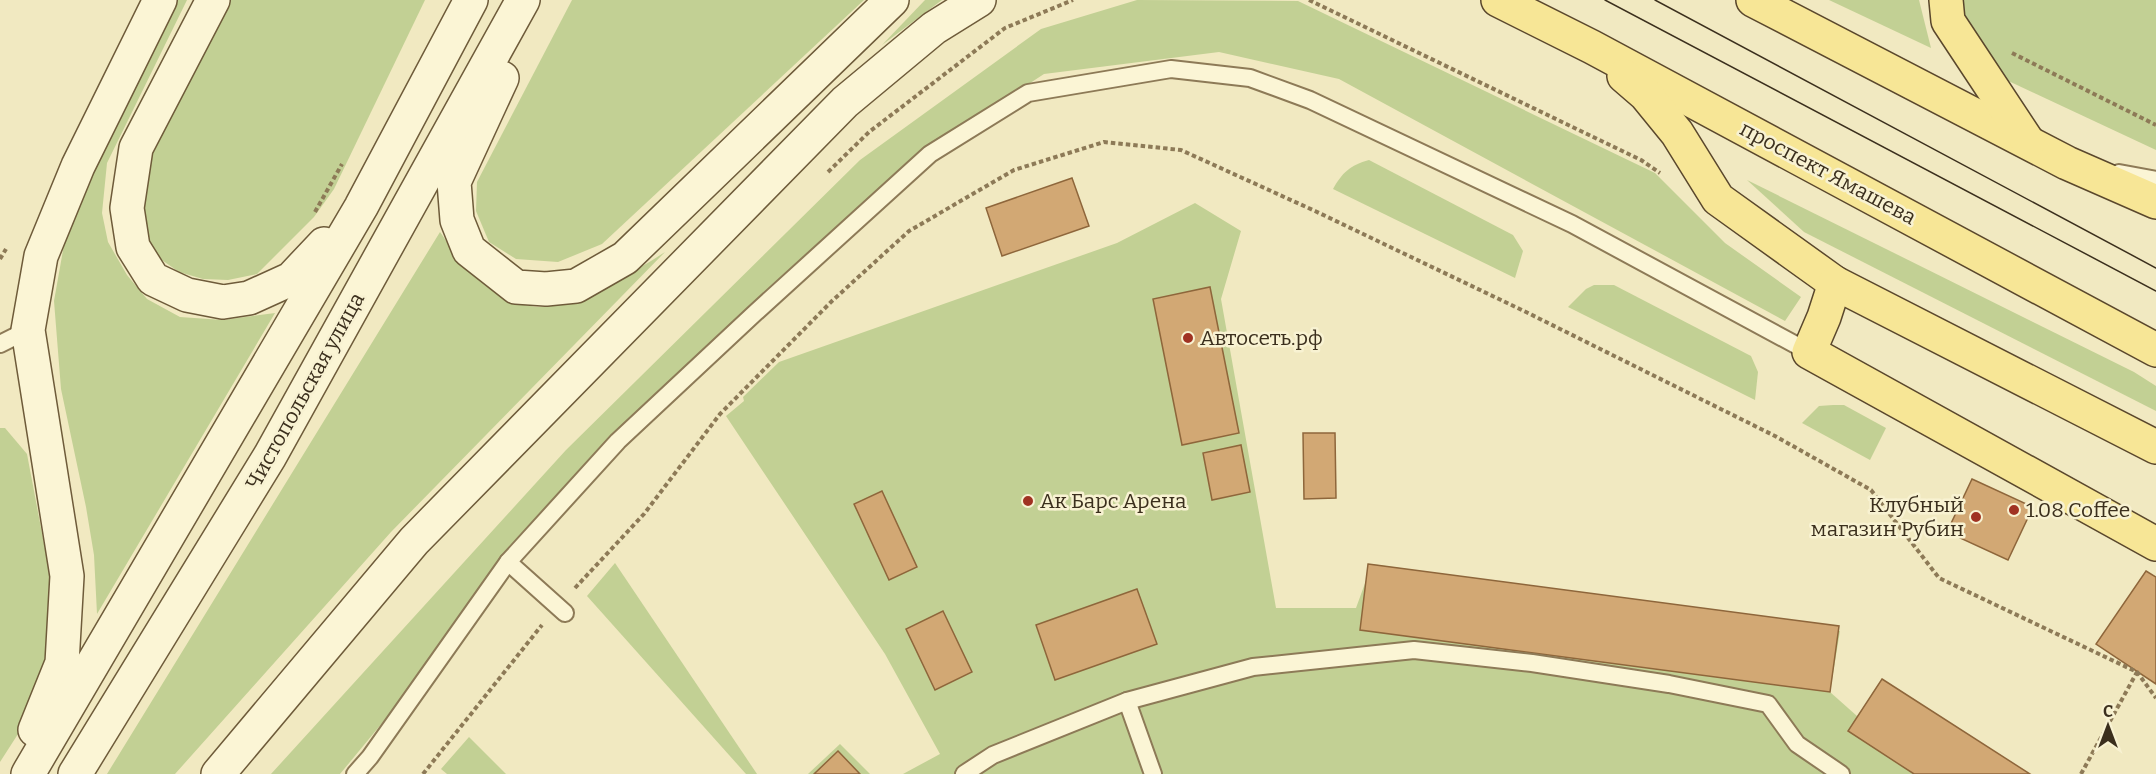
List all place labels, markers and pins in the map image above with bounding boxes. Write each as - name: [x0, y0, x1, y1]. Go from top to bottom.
- place label: Автосеть.рф: [1200, 325, 1323, 351]
- marker: Автосеть.рф: [1181, 331, 1195, 345]
- place label: Ак Барс Арена: [1040, 488, 1187, 514]
- place label: Клубный магазин Рубин: [1811, 492, 1964, 542]
- marker: Ак Барс Арена: [1021, 494, 1035, 508]
- place label: 1.08 Coffee: [2026, 497, 2130, 523]
- marker: 1.08 Coffee: [2007, 503, 2021, 517]
- marker: Клубный магазин Рубин: [1969, 510, 1983, 524]

